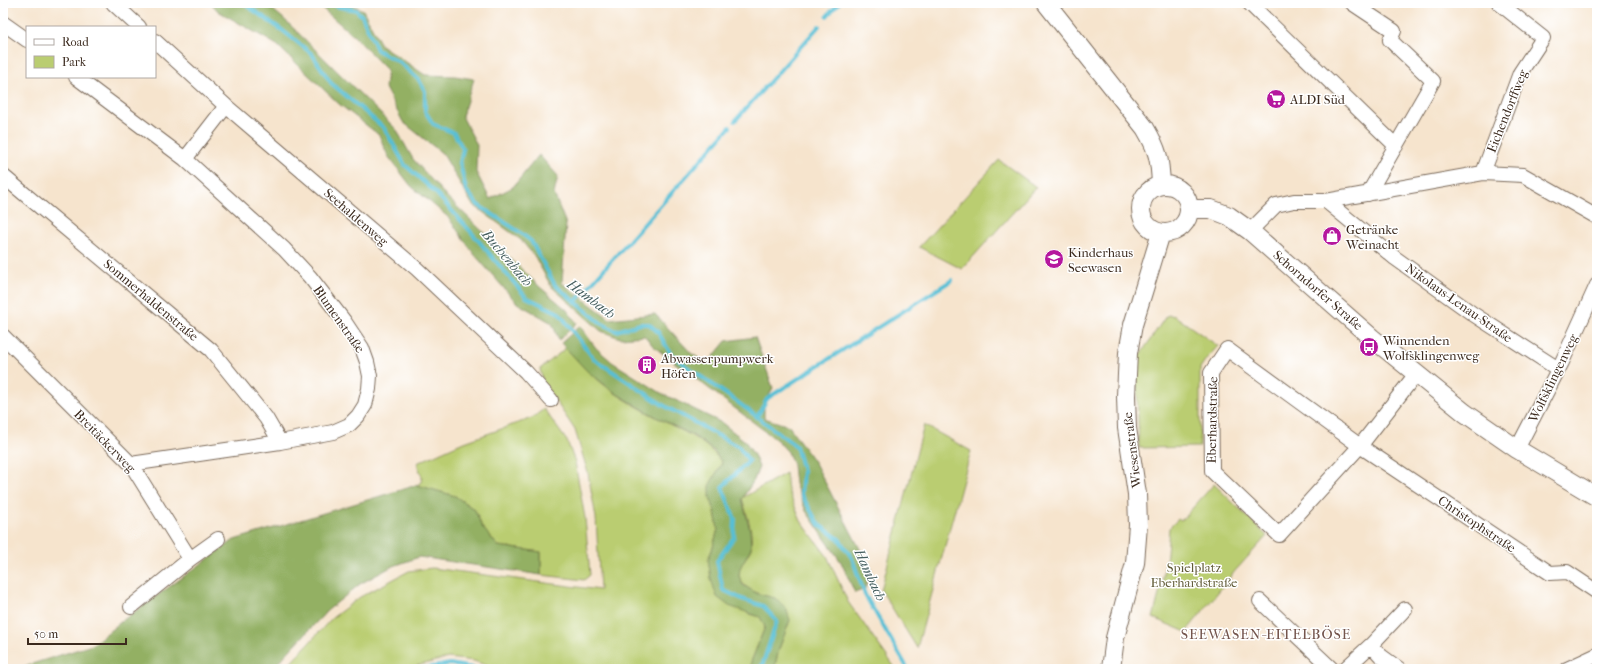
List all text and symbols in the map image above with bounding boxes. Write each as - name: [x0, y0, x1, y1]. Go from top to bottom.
- legend: [26, 26, 156, 78]
- text: Road: [62, 35, 89, 49]
- text: Park: [62, 55, 87, 69]
- street label: Eichendorffweg: [1484, 66, 1531, 155]
- supermarket icon: ALDI Süd: [1265, 88, 1287, 110]
- place label: ALDI Süd: [1289, 92, 1346, 107]
- street label: Seehaldenweg: [321, 185, 392, 250]
- place label: Getränke Weinacht: [1345, 222, 1400, 252]
- water label: Buchenbach: [478, 225, 536, 290]
- shop icon: Getränke Weinacht: [1321, 225, 1343, 247]
- place label: Kinderhaus Seewasen: [1068, 245, 1133, 275]
- street label: Schorndorfer Straße: [1270, 247, 1366, 333]
- school or university icon: Kinderhaus Seewasen: [1043, 248, 1065, 270]
- street label: Sommerhaldenstraße: [101, 256, 202, 344]
- street label: Nikolaus-Lenau-Straße: [1403, 261, 1516, 346]
- water label: Hambach: [563, 275, 618, 322]
- street label: Blumenstraße: [310, 283, 368, 356]
- street label: Wolfsklingenweg: [1525, 331, 1581, 425]
- place label: Winnenden Wolfsklingenweg: [1382, 333, 1480, 363]
- bus stop icon: Winnenden Wolfsklingenweg: [1358, 336, 1380, 358]
- place label: Abwasserpumpwerk Höfen: [660, 351, 774, 381]
- building icon: Abwasserpumpwerk Höfen: [636, 354, 658, 376]
- street label: Eberhardstraße: [1204, 376, 1220, 464]
- street label: Breitäckerweg: [71, 406, 140, 476]
- street label: Wiesenstraße: [1120, 411, 1144, 490]
- street label: Christophstraße: [1435, 493, 1519, 556]
- water label: Hambach: [850, 545, 889, 604]
- park label: Spielplatz Eberhardstraße: [1151, 560, 1238, 590]
- scale bar: [28, 620, 126, 646]
- district label: SEEWASEN-EITELBÖSE: [1181, 625, 1351, 643]
- text: 50 m: [34, 627, 58, 641]

